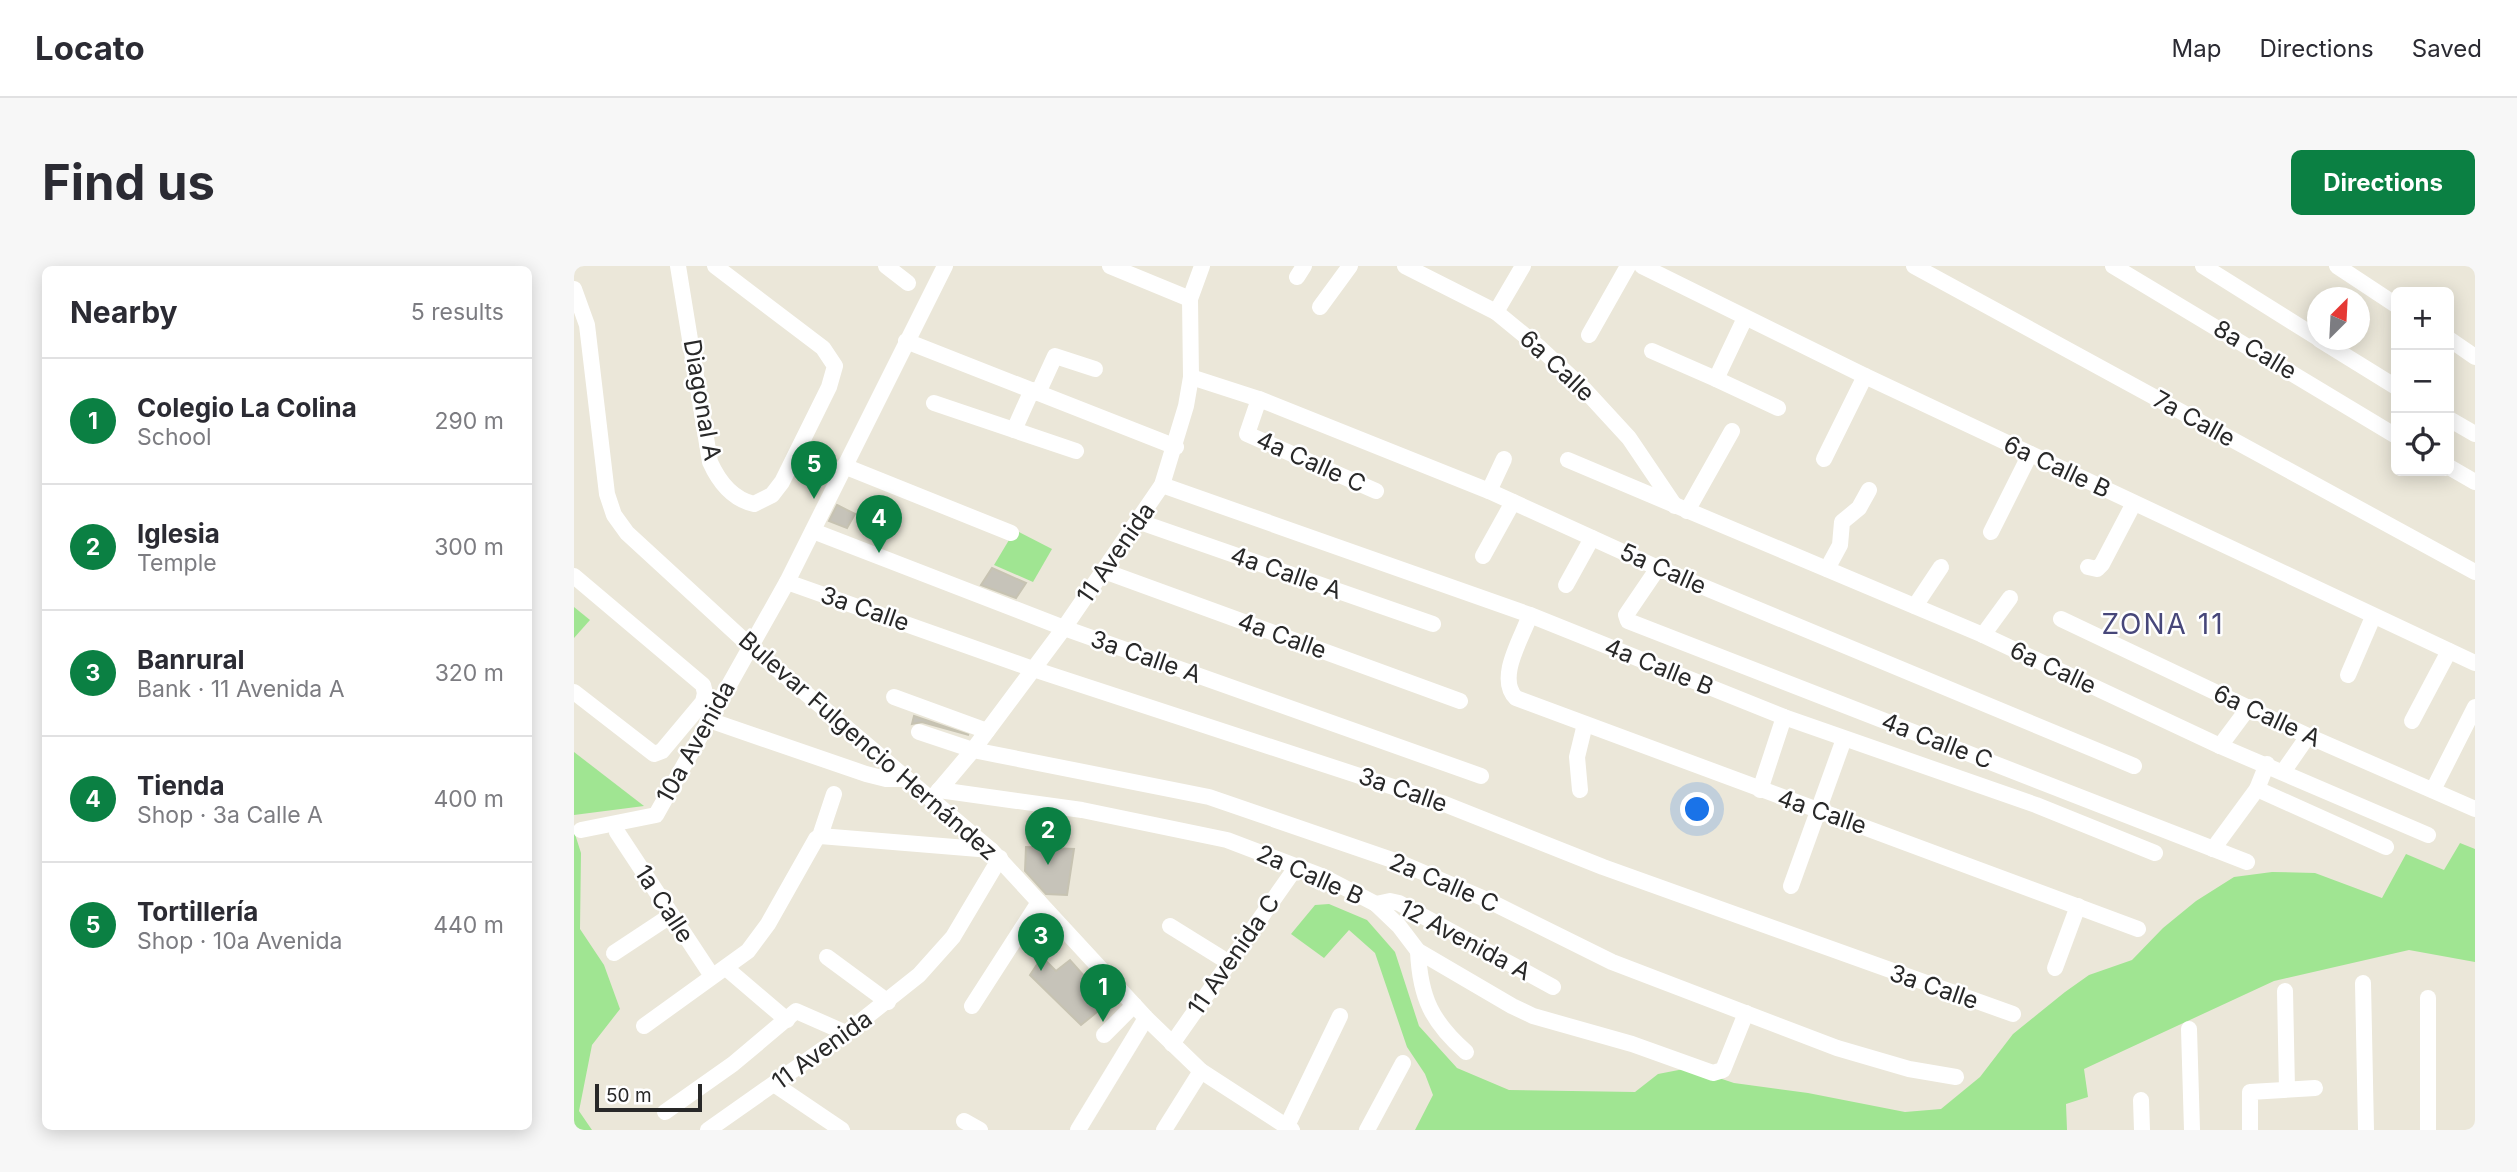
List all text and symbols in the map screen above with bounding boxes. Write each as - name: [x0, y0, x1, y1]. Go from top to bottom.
- text: Locato: [35, 28, 145, 68]
- text: Map: [2172, 34, 2221, 63]
- text: Directions: [2259, 34, 2374, 63]
- text: Saved: [2412, 34, 2482, 63]
- button: Directions: [2291, 150, 2475, 215]
- text: Find us: [42, 153, 215, 212]
- north arrow: [2307, 287, 2370, 350]
- map controls: [2391, 287, 2454, 476]
- button: +: [2391, 287, 2454, 350]
- text: Nearby: [70, 294, 178, 330]
- text: 5 results: [411, 298, 504, 326]
- street label: 8a Calle: [2208, 314, 2302, 386]
- street label: 6a Calle: [1514, 324, 1601, 408]
- street label: Diagonal A: [678, 337, 727, 463]
- button: −: [2391, 350, 2454, 413]
- street label: 7a Calle: [2148, 384, 2240, 453]
- text: Colegio La Colina: [137, 392, 357, 423]
- text: 1: [88, 407, 98, 435]
- text: 290 m: [435, 407, 504, 435]
- button: locate: [2391, 413, 2454, 476]
- text: School: [137, 423, 212, 451]
- street label: 4a Calle C: [1252, 425, 1370, 499]
- street label: 6a Calle B: [1999, 429, 2115, 504]
- pin: 5: [791, 441, 837, 499]
- pin: 4: [856, 495, 902, 553]
- street label: 11 Avenida: [1070, 497, 1161, 609]
- text: Iglesia: [137, 518, 220, 549]
- text: 2: [86, 533, 100, 561]
- text: 300 m: [434, 533, 504, 561]
- street label: 5a Calle: [1616, 537, 1711, 600]
- street label: 4a Calle A: [1227, 540, 1346, 605]
- text: Temple: [137, 549, 217, 577]
- street label: 3a Calle: [817, 580, 913, 637]
- street label: 4a Calle: [1234, 606, 1331, 665]
- district label: ZONA 11: [2101, 607, 2225, 641]
- street label: 3a Calle A: [1087, 624, 1205, 689]
- street label: Bulevar Fulgencio Hernández: [733, 625, 1004, 866]
- street label: 4a Calle B: [1601, 632, 1718, 701]
- street label: 6a Calle: [2006, 635, 2101, 700]
- text: Banrural: [137, 644, 245, 675]
- text: 3: [86, 659, 100, 687]
- text: 320 m: [435, 659, 504, 687]
- text: Bank · 11 Avenida A: [137, 675, 345, 703]
- street label: 10a Avenida: [650, 676, 741, 808]
- street label: 6a Calle A: [2209, 678, 2325, 753]
- street label: 4a Calle C: [1878, 706, 1997, 775]
- street label: 3a Calle: [1355, 761, 1451, 818]
- text: Tienda: [137, 770, 225, 801]
- street label: 4a Calle: [1774, 783, 1871, 840]
- text: 4: [85, 785, 101, 813]
- text: 400 m: [434, 785, 504, 813]
- your location: [1680, 792, 1714, 826]
- text: Shop · 3a Calle A: [137, 801, 323, 829]
- pin: 2: [1025, 807, 1071, 865]
- street label: 2a Calle B: [1252, 838, 1368, 911]
- street label: 2a Calle C: [1385, 847, 1503, 919]
- street label: 1a Calle: [629, 860, 700, 948]
- street label: 11 Avenida C: [1181, 889, 1286, 1021]
- street label: 12 Avenida A: [1395, 893, 1536, 986]
- text: Tortillería: [137, 896, 258, 927]
- text: 5: [86, 911, 100, 939]
- text: 440 m: [433, 911, 504, 939]
- pin: 3: [1018, 913, 1064, 971]
- text: Shop · 10a Avenida: [137, 927, 342, 955]
- street label: 3a Calle: [1886, 958, 1982, 1015]
- pin: 1: [1080, 964, 1126, 1022]
- street label: 11 Avenida: [766, 1004, 877, 1096]
- scale bar: [595, 1081, 702, 1113]
- text: 50 m: [606, 1084, 652, 1107]

